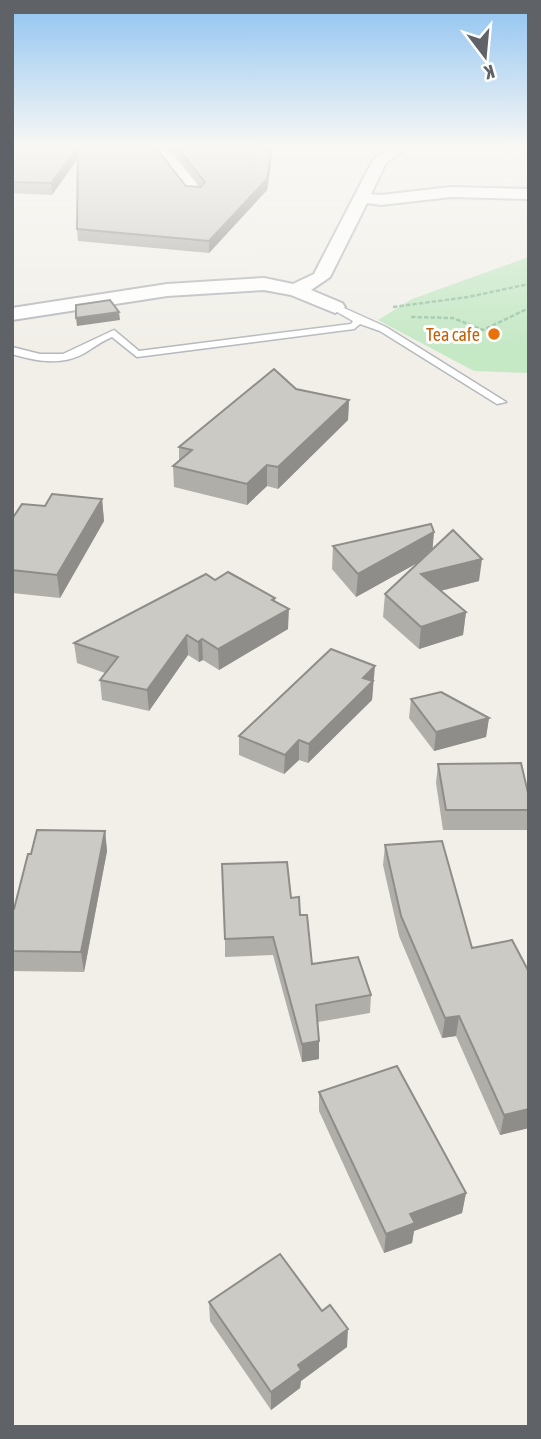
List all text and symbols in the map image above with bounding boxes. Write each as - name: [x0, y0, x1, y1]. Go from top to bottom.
- north arrow: [450, 21, 520, 91]
- text: K: [482, 60, 497, 84]
- place label: Tea cafe: [426, 324, 480, 345]
- marker: Tea cafe: [486, 326, 502, 342]

